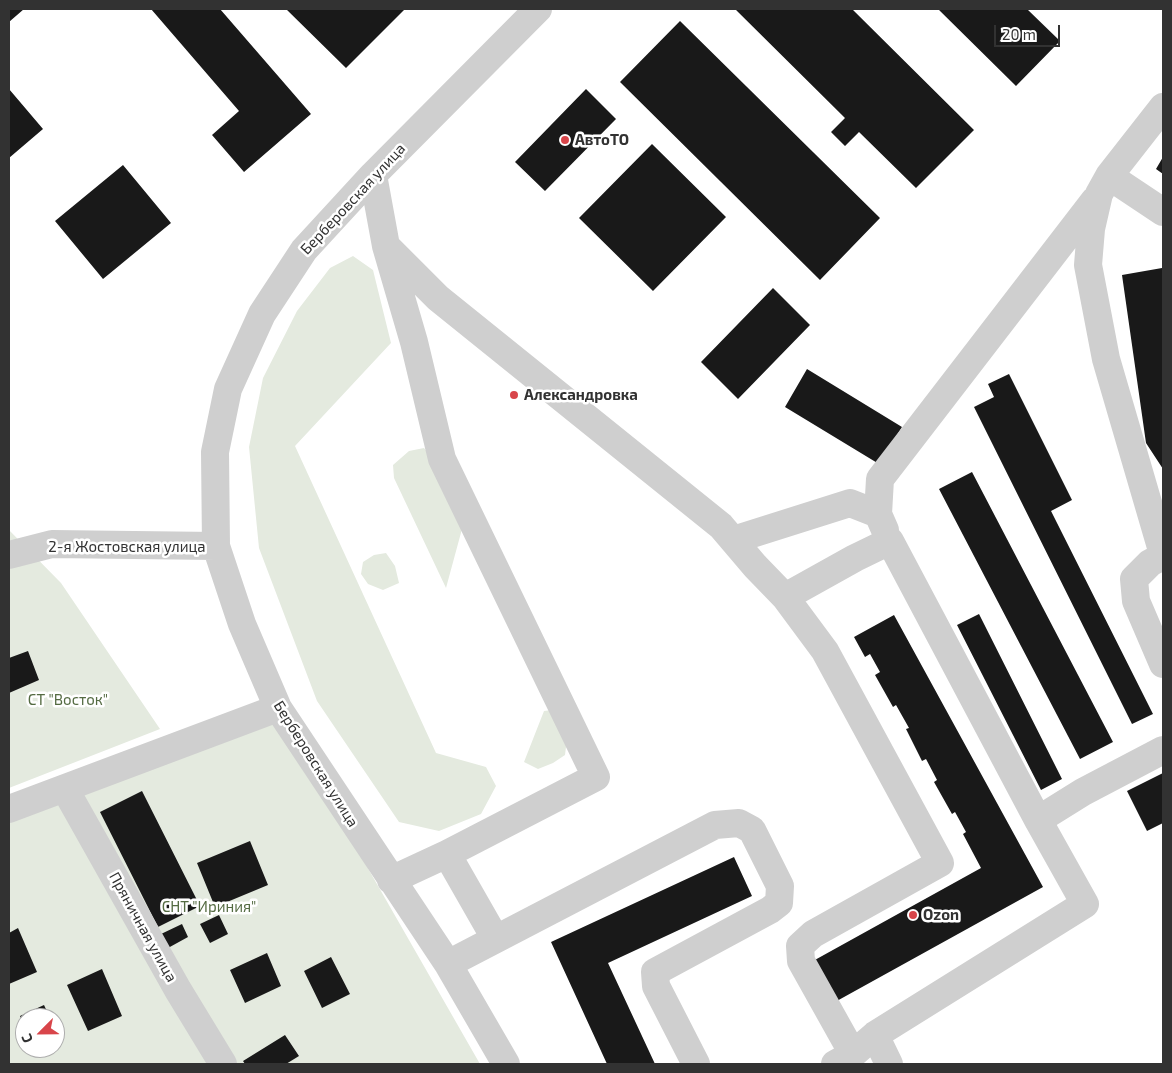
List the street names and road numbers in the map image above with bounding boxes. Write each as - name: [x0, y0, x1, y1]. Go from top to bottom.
- street label: Берберовская улица: [297, 140, 409, 258]
- street label: 2-я Жостовская улица: [48, 538, 206, 556]
- street label: Берберовская улица: [270, 698, 362, 830]
- street label: Пряничная улица: [105, 869, 181, 985]

